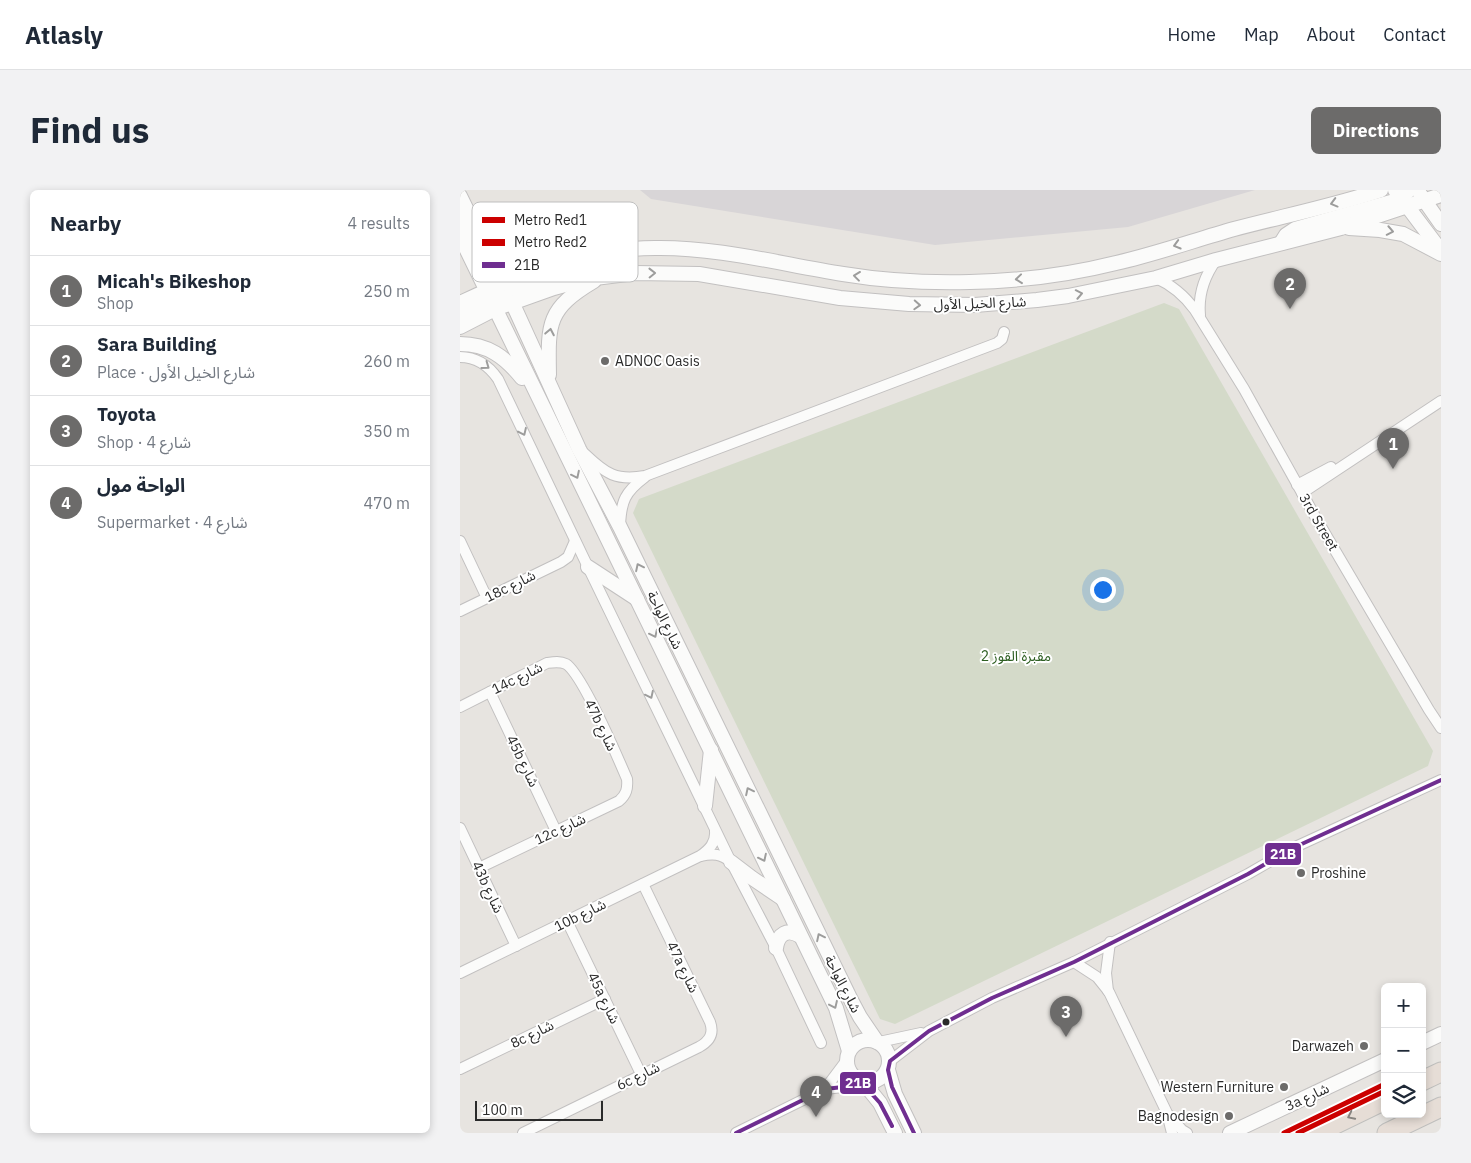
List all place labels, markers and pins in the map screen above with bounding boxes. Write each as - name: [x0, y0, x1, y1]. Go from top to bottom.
- pin: 2: [1274, 268, 1306, 309]
- place label: ADNOC Oasis: [615, 352, 700, 370]
- marker: ADNOC Oasis: [599, 355, 611, 367]
- pin: 1: [1377, 428, 1409, 469]
- place label: Proshine: [1311, 864, 1366, 882]
- marker: Proshine: [1295, 867, 1307, 879]
- pin: 3: [1050, 996, 1082, 1037]
- unlabelled marker: [941, 1017, 951, 1027]
- place label: Darwazeh: [1292, 1037, 1354, 1055]
- marker: Darwazeh: [1358, 1040, 1370, 1052]
- pin: 4: [800, 1076, 832, 1117]
- place label: Western Furniture: [1161, 1078, 1274, 1096]
- marker: Western Furniture: [1278, 1081, 1290, 1093]
- place label: Bagnodesign: [1138, 1107, 1219, 1125]
- marker: Bagnodesign: [1223, 1110, 1235, 1122]

